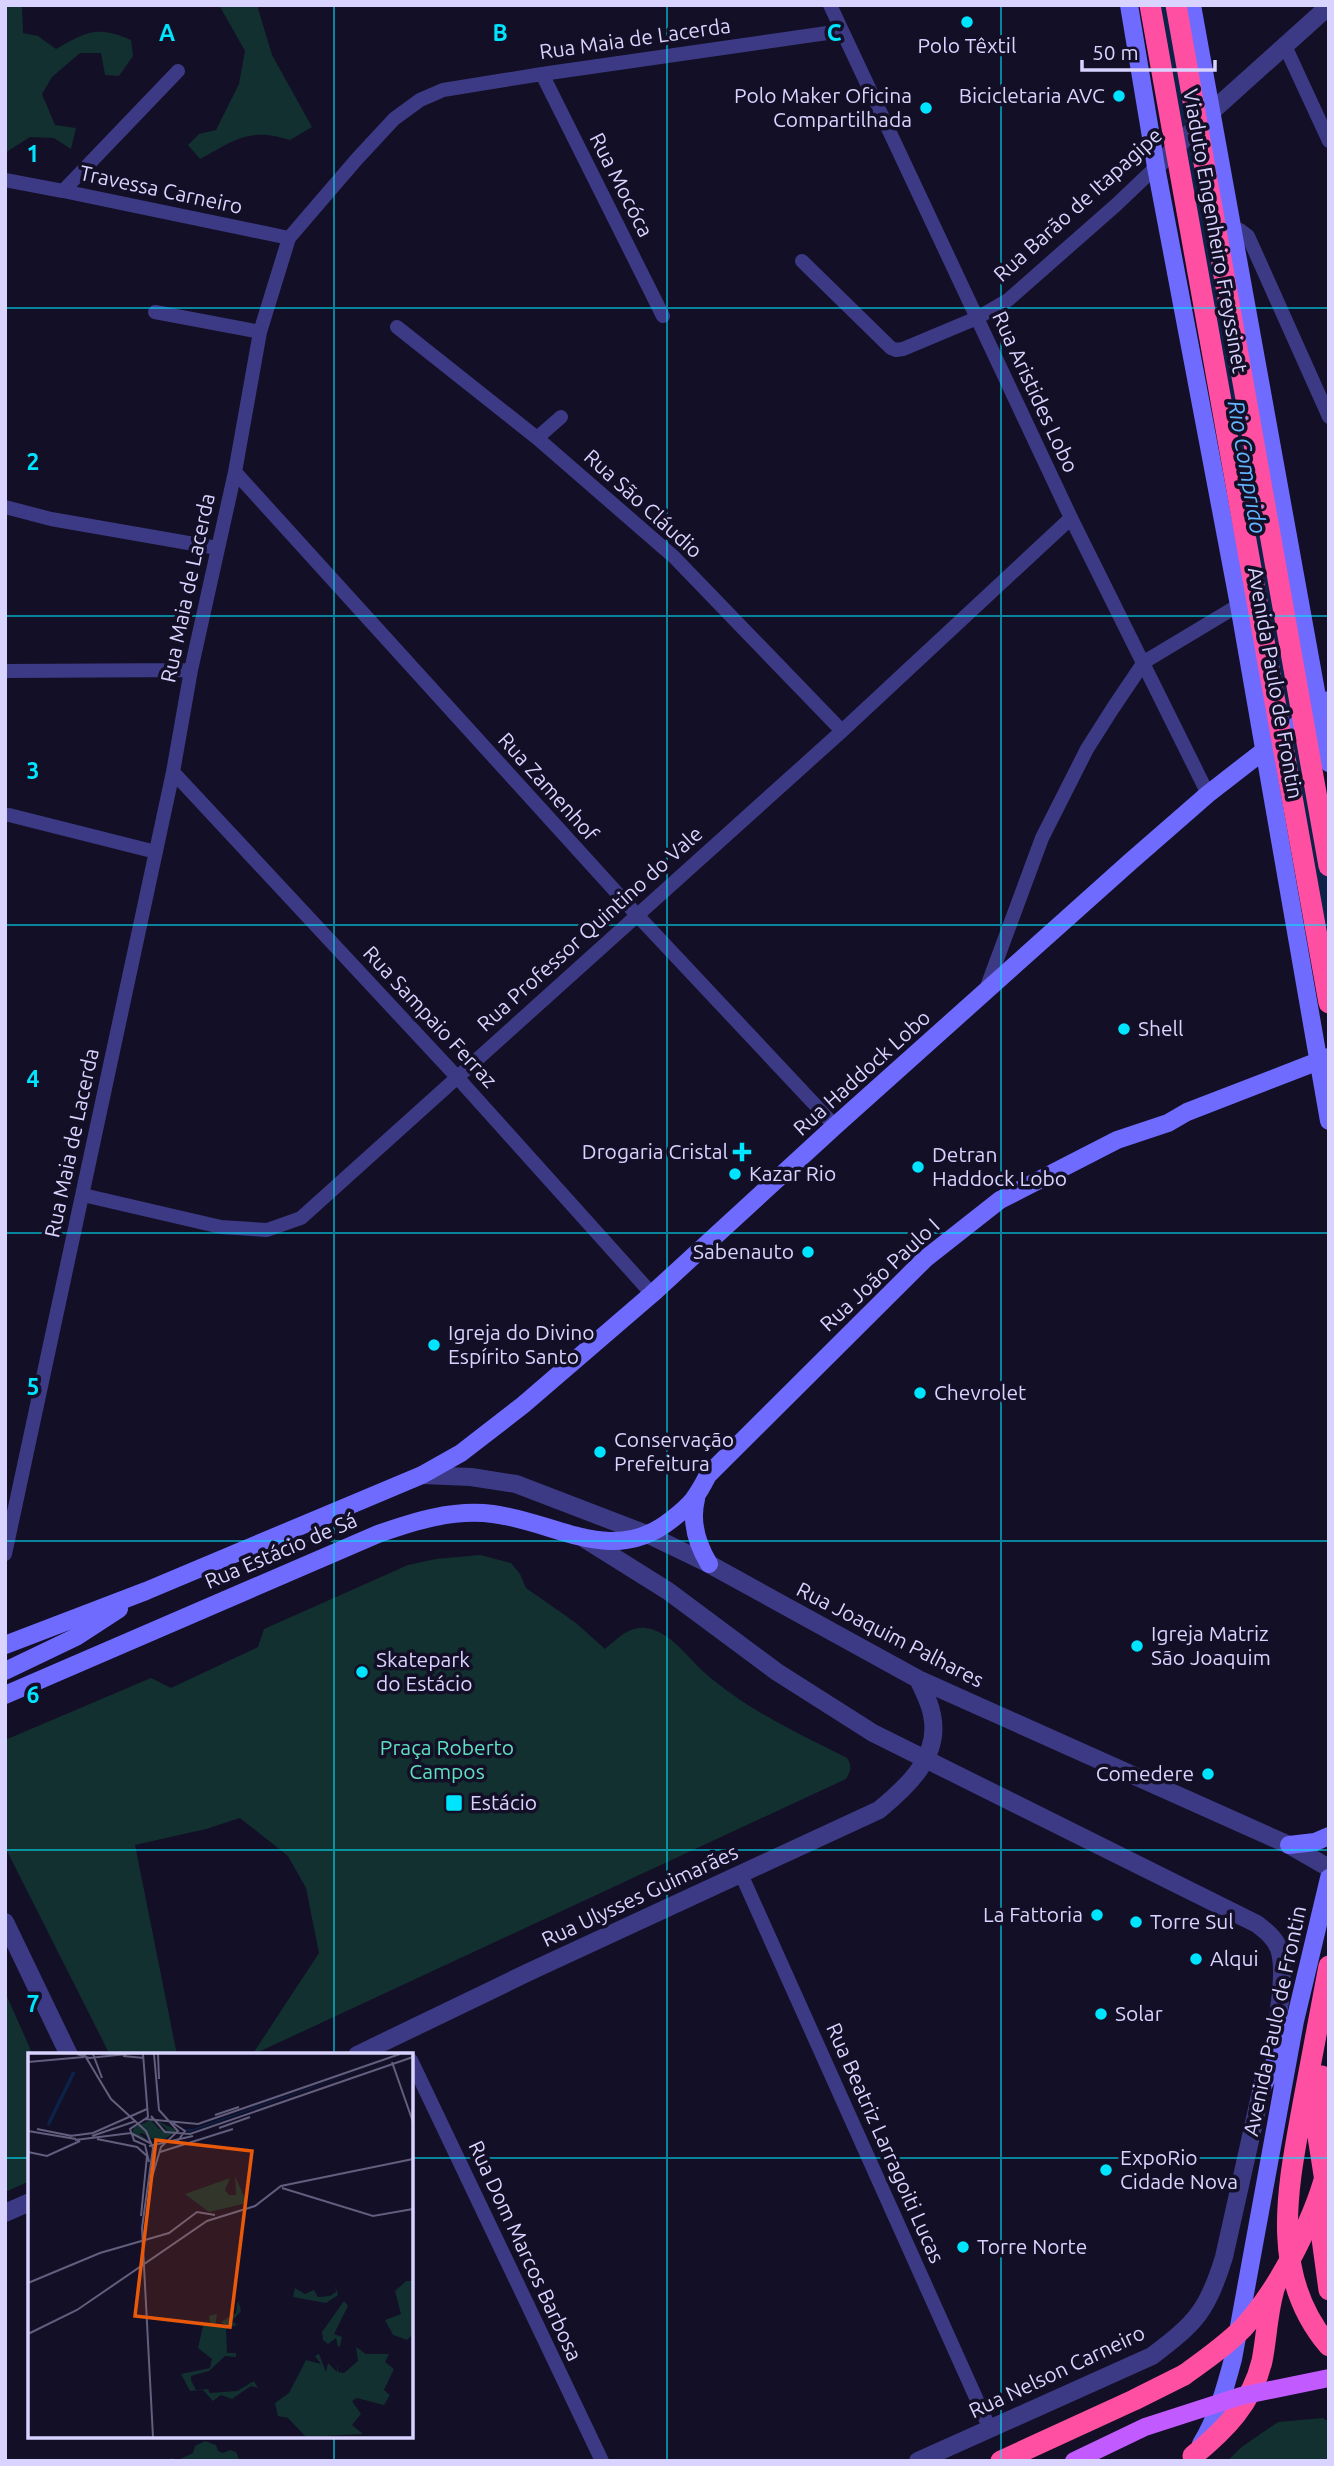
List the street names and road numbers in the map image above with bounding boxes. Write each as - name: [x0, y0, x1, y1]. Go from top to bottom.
- street label: Rua Maia de Lacerda: [538, 13, 732, 63]
- street label: Viaduto Engenheiro Freyssinet: [1179, 87, 1253, 375]
- street label: Rua Barão de Itapagipe: [988, 122, 1166, 286]
- street label: Rua Mocóca: [585, 128, 658, 241]
- street label: Travessa Carneiro: [78, 160, 245, 218]
- street label: Rua Aristides Lobo: [988, 307, 1084, 476]
- street label: Rua São Cláudio: [580, 444, 708, 563]
- street label: Rua Maia de Lacerda: [155, 491, 219, 685]
- street label: Avenida Paulo de Frontin: [1244, 565, 1308, 801]
- street label: Rua Zamenhof: [494, 727, 604, 846]
- street label: Rua Professor Quintino do Vale: [472, 821, 707, 1036]
- street label: Rua Sampaio Ferraz: [359, 941, 503, 1092]
- street label: Rua Haddock Lobo: [788, 1005, 935, 1140]
- street label: Rua Maia de Lacerda: [39, 1046, 103, 1240]
- street label: Rua João Paulo I: [815, 1213, 944, 1336]
- street label: Rua Estácio de Sá: [201, 1507, 360, 1593]
- street label: Rua Joaquim Palhares: [793, 1577, 988, 1692]
- street label: Rua Ulysses Guimarães: [538, 1839, 742, 1951]
- street label: Avenida Paulo de Frontin: [1238, 1903, 1310, 2138]
- street label: Rua Beatriz Larragoiti Lucas: [822, 2019, 950, 2266]
- street label: Rua Dom Marcos Barbosa: [464, 2137, 588, 2364]
- street label: Rua Nelson Carneiro: [965, 2320, 1148, 2422]

